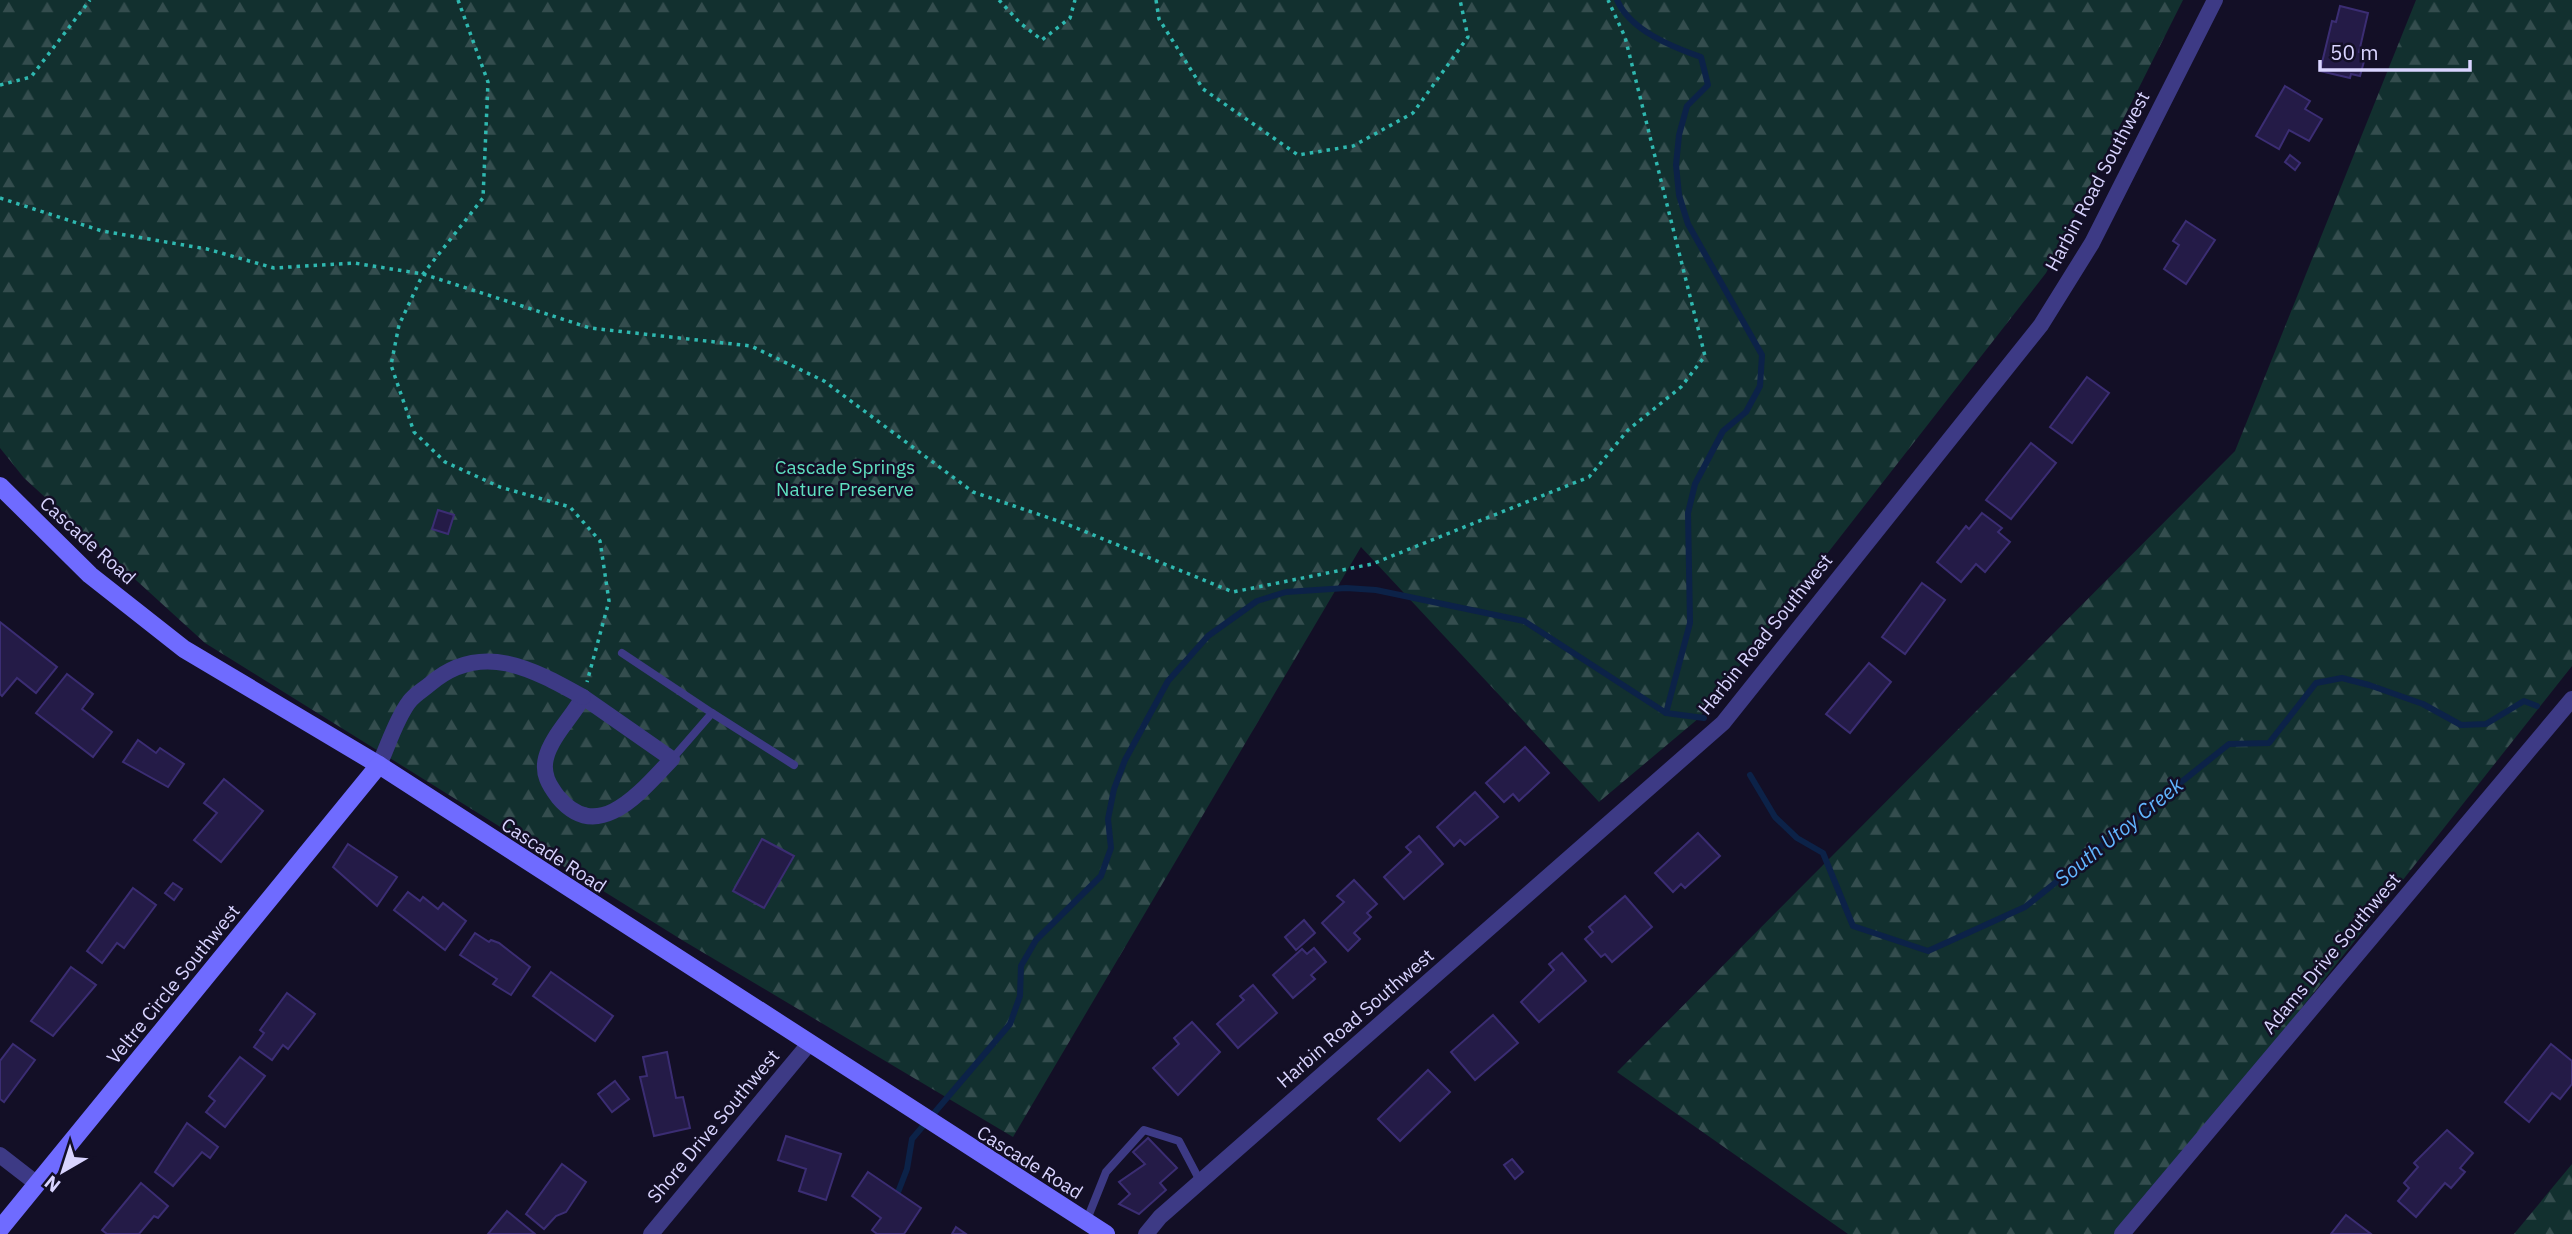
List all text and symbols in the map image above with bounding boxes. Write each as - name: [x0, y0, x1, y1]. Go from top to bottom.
- scale bar: [2320, 28, 2470, 72]
- text: 50 m: [2330, 38, 2379, 66]
- street label: Harbin Road Southwest: [2039, 87, 2155, 275]
- park label: Cascade Springs Nature Preserve: [775, 455, 915, 501]
- street label: Cascade Road: [35, 491, 141, 589]
- street label: Harbin Road Southwest: [1693, 549, 1837, 719]
- water label: South Utoy Creek: [2048, 770, 2189, 892]
- street label: Cascade Road: [497, 812, 611, 898]
- street label: Adams Drive Southwest: [2257, 868, 2405, 1038]
- street label: Veltre Circle Southwest: [101, 899, 245, 1069]
- street label: Harbin Road Southwest: [1272, 943, 1438, 1093]
- street label: Shore Drive Southwest: [642, 1044, 784, 1208]
- street label: Cascade Road: [973, 1120, 1087, 1204]
- north arrow: [28, 1136, 98, 1206]
- text: N: [39, 1171, 65, 1198]

